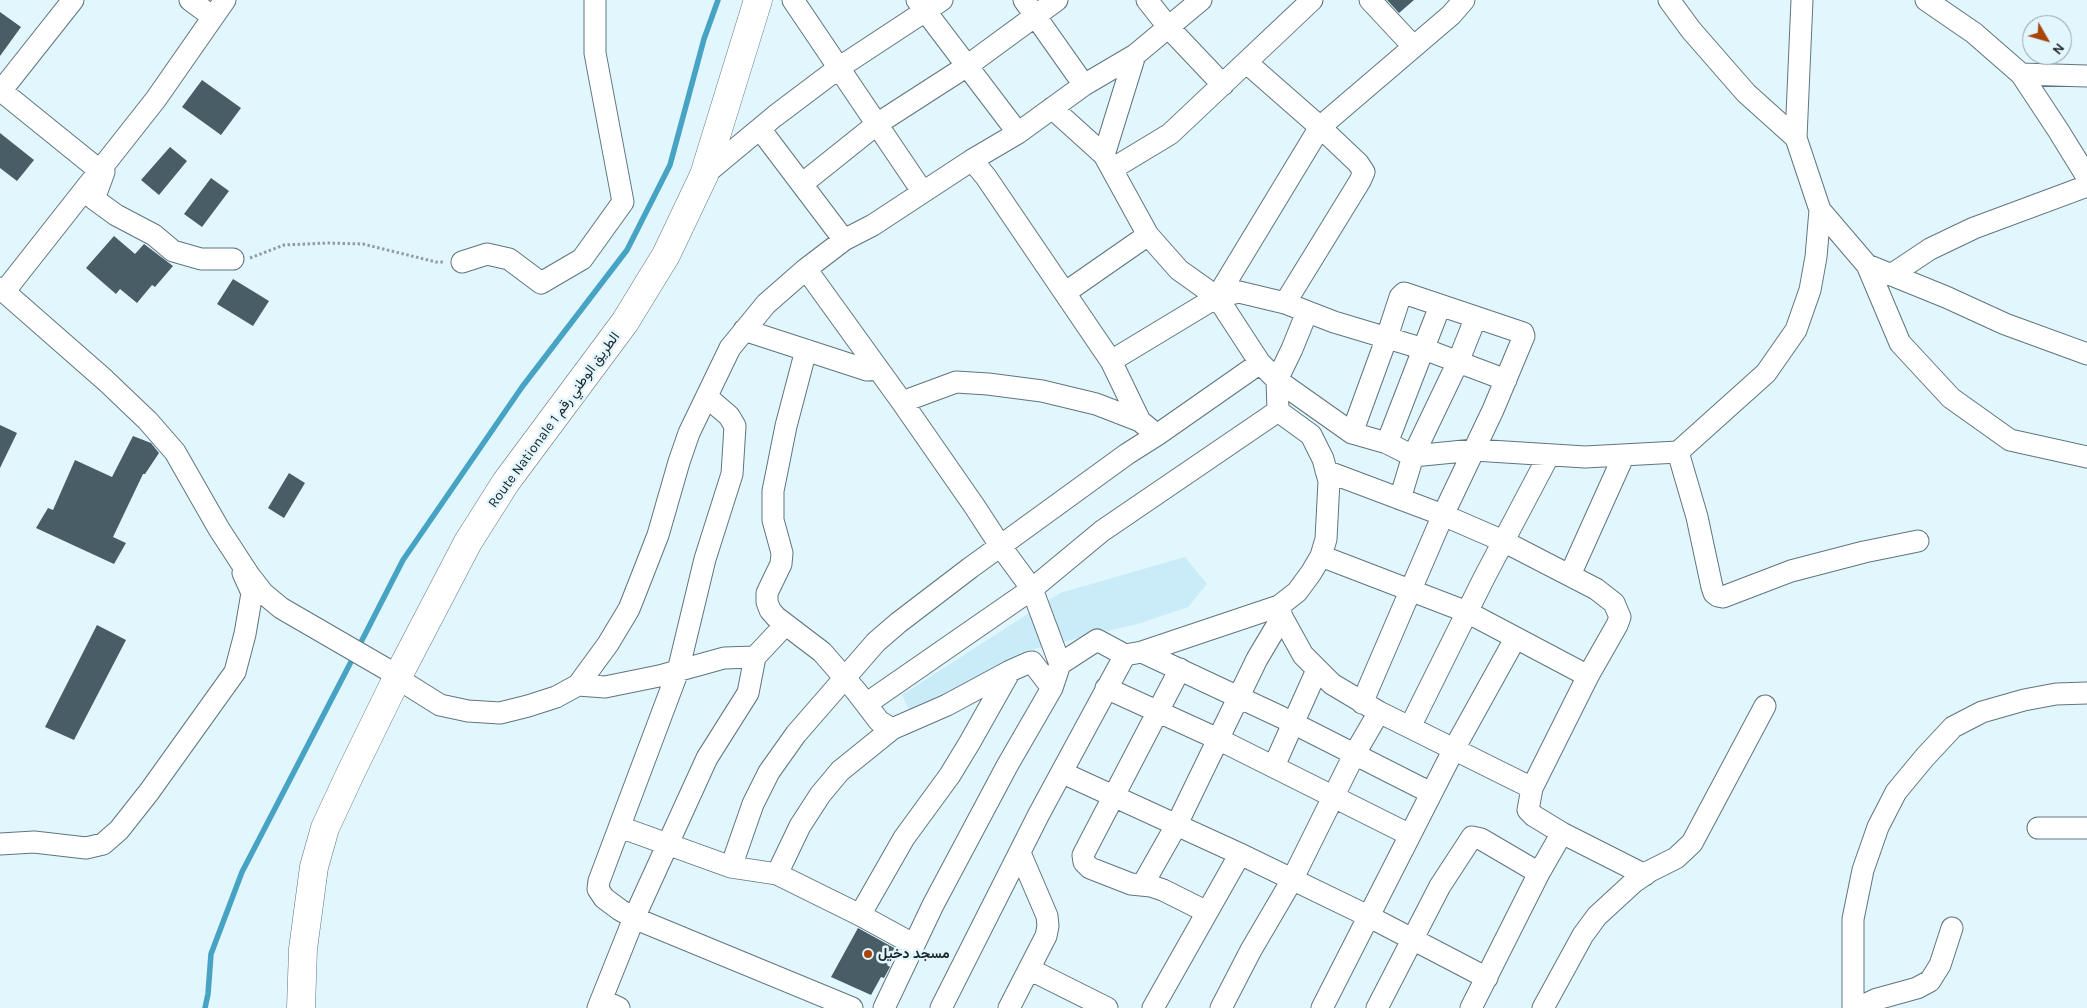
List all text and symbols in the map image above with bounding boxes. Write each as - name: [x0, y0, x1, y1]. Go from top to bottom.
- north arrow: [2022, 15, 2072, 65]
- text: N: [2049, 40, 2068, 58]
- street label: Route Nationale الطريق الوطني رقم 1: [485, 329, 623, 511]
- place label: مسجد دخيل: [878, 946, 950, 962]
- marker: مسجد دخيل: [862, 948, 874, 960]

